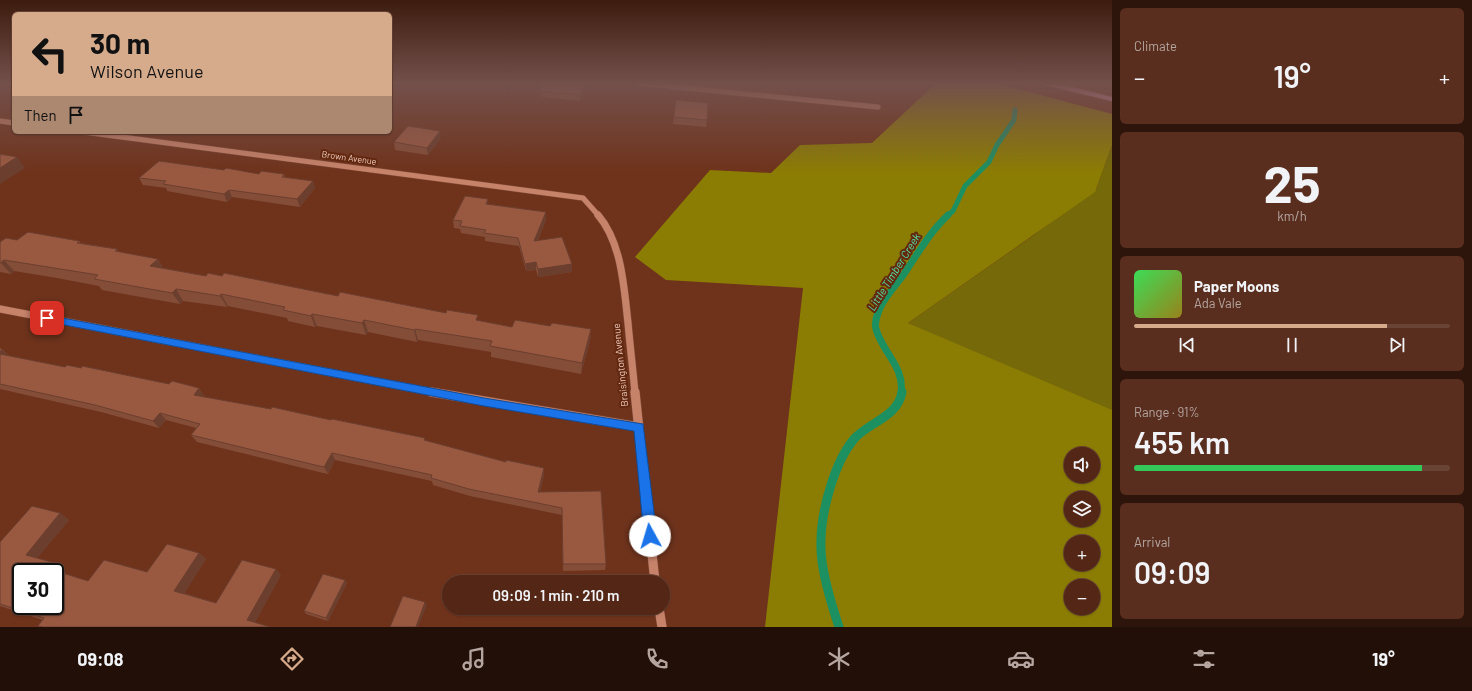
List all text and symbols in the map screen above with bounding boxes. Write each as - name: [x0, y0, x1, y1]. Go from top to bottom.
- text: 30 m: [90, 26, 150, 60]
- icon: left: [24, 28, 76, 80]
- text: Climate: [1134, 38, 1177, 54]
- text: 19°: [1273, 58, 1311, 94]
- text: Wilson Avenue: [90, 60, 204, 82]
- text: −: [1134, 64, 1145, 90]
- text: +: [1439, 64, 1450, 90]
- icon: arrive: [65, 104, 87, 126]
- text: Then: [24, 106, 57, 124]
- street label: Brown Avenue: [321, 148, 377, 167]
- text: 25: [1263, 151, 1321, 213]
- text: km/h: [1277, 208, 1307, 224]
- water label: Little Timber Creek: [865, 230, 923, 313]
- text: Paper Moons: [1194, 277, 1279, 295]
- text: Ada Vale: [1194, 295, 1242, 311]
- pin: [30, 301, 64, 335]
- icon: arrive: [36, 307, 58, 329]
- street label: Braisington Avenue: [610, 323, 630, 407]
- icon: previous: [1176, 334, 1198, 356]
- icon: pause: [1281, 334, 1303, 356]
- icon: next: [1386, 334, 1408, 356]
- text: Range · 91%: [1134, 404, 1200, 420]
- text: 455 km: [1134, 424, 1230, 460]
- map controls: [1064, 447, 1100, 615]
- button: sound: [1064, 447, 1100, 483]
- button: layers: [1064, 491, 1100, 527]
- position arrow: [629, 515, 671, 557]
- text: Arrival: [1134, 534, 1170, 550]
- button: +: [1064, 535, 1100, 571]
- text: 09:09: [1134, 554, 1210, 590]
- speed limit sign: 30: [12, 563, 64, 615]
- button: −: [1064, 579, 1100, 615]
- text: 09:09 · 1 min · 210 m: [492, 586, 620, 604]
- icon: directions: [278, 645, 306, 673]
- icon: music: [460, 645, 488, 673]
- icon: phone: [643, 645, 671, 673]
- icon: climate: [825, 645, 853, 673]
- icon: car: [1007, 645, 1035, 673]
- icon: filters: [1190, 645, 1218, 673]
- text: 09:08: [77, 648, 124, 670]
- text: 19°: [1372, 648, 1395, 670]

